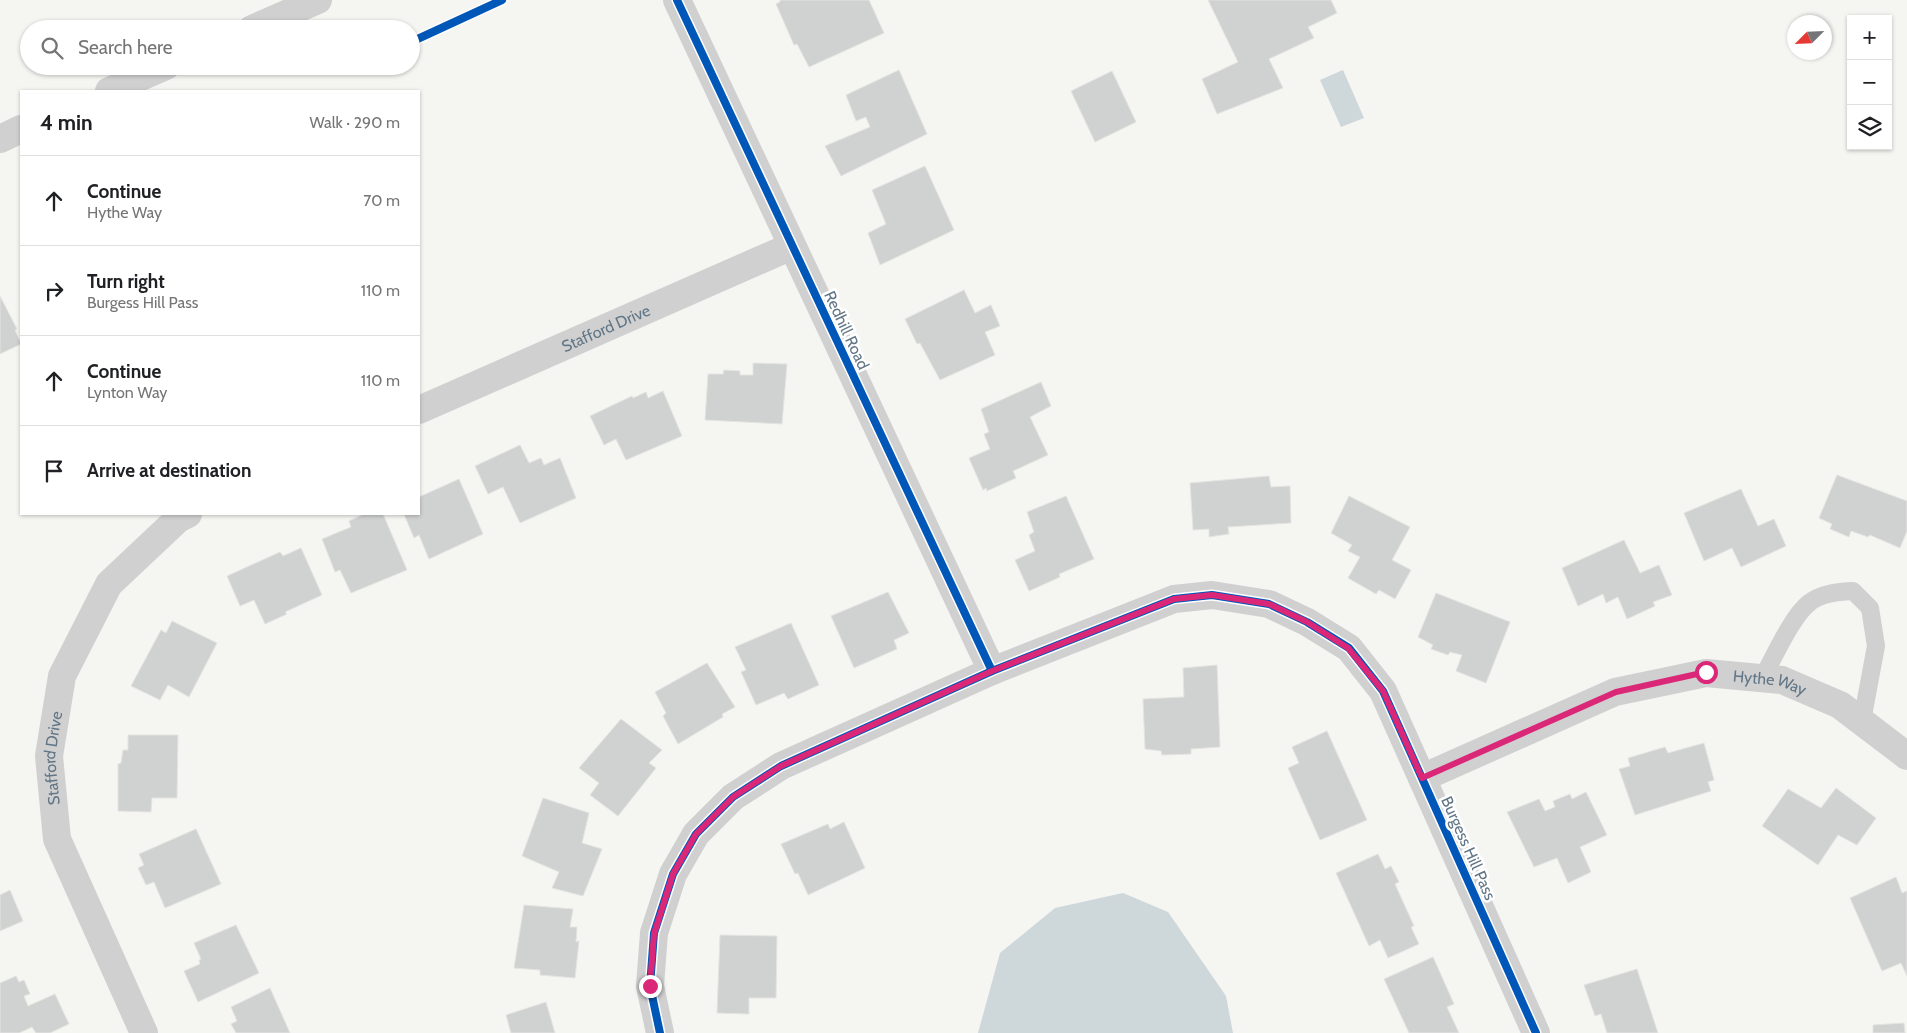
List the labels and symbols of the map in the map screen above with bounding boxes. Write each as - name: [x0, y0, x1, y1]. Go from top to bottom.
- north arrow: [1787, 15, 1832, 60]
- street label: Redhill Road: [820, 288, 873, 372]
- street label: Stafford Drive: [559, 301, 653, 356]
- route start: [1695, 661, 1718, 684]
- street label: Hythe Way: [1732, 667, 1809, 699]
- street label: Stafford Drive: [40, 710, 66, 806]
- street label: Burgess Hill Pass: [1437, 793, 1500, 903]
- route end: [639, 975, 662, 998]

